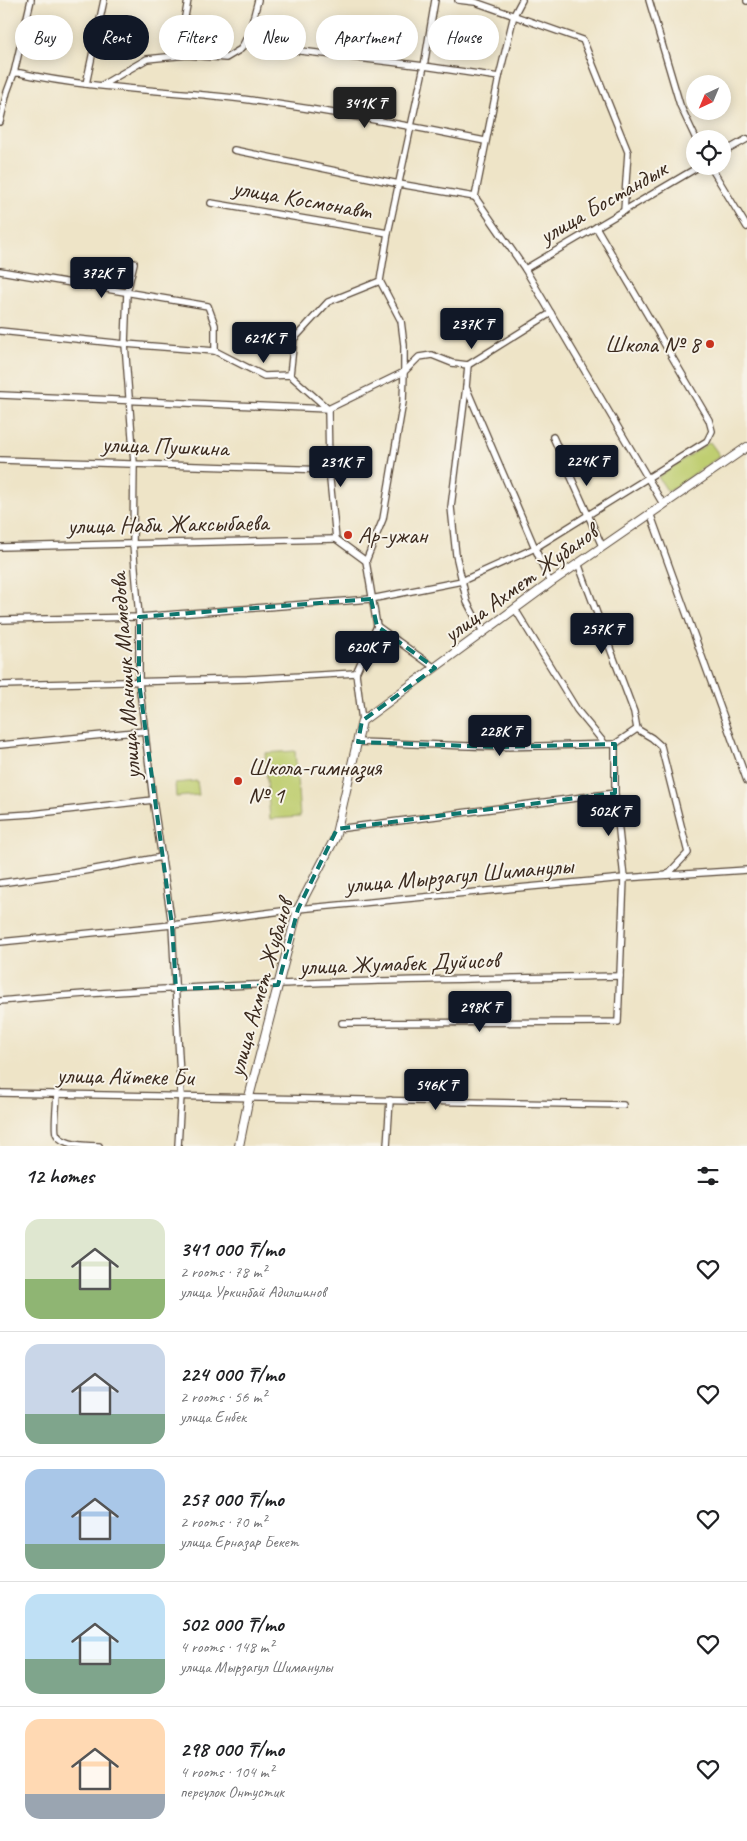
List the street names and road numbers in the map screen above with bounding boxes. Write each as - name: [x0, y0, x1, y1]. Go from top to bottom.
- street label: улица Бостандык: [532, 152, 674, 252]
- street label: улица Космонавт: [228, 172, 375, 226]
- street label: улица Пушкина: [99, 429, 231, 463]
- street label: улица Наби Жаксыбаева: [65, 507, 271, 541]
- street label: улица Ахмет Жубанов: [435, 515, 606, 650]
- street label: улица Маншук Мамедова: [103, 569, 147, 782]
- street label: улица Мырзагул Шиманулы: [342, 850, 577, 900]
- street label: улица Ахмет Жубанов: [220, 892, 301, 1082]
- street label: улица Жумабек Дуйисов: [297, 944, 503, 982]
- street label: улица Айтеке Би: [54, 1060, 196, 1092]

